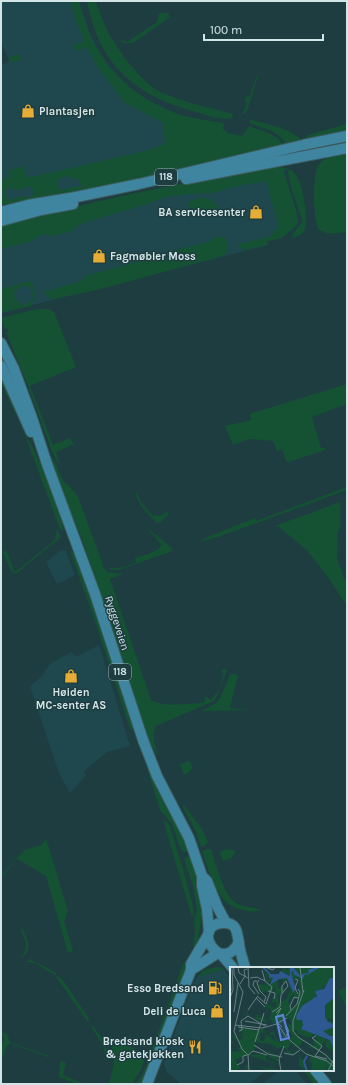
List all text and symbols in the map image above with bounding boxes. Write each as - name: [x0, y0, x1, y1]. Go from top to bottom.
- scale bar: [204, 16, 323, 42]
- text: 100 m: [210, 23, 242, 37]
- shop icon: Plantasjen: [20, 103, 36, 119]
- place label: Plantasjen: [39, 105, 95, 118]
- road number: 118: [155, 169, 177, 185]
- shop icon: BA servicesenter: [248, 204, 264, 220]
- place label: BA servicesenter: [158, 206, 246, 219]
- shop icon: Fagmøbler Moss: [91, 248, 107, 264]
- place label: Fagmøbler Moss: [110, 250, 196, 263]
- street label: Ryggeveien: [102, 594, 132, 652]
- road number: 118: [109, 664, 131, 680]
- shop icon: Høiden MC-senter AS: [63, 668, 79, 684]
- place label: Høiden MC-senter AS: [36, 686, 106, 712]
- inset map: [230, 967, 334, 1071]
- fuel station icon: Esso Bredsand: [207, 980, 223, 996]
- place label: Esso Bredsand: [127, 982, 204, 995]
- shop icon: Deli de Luca: [209, 1003, 225, 1019]
- place label: Deli de Luca: [143, 1005, 206, 1018]
- place label: Bredsand kiosk & gatekjøkken: [103, 1035, 184, 1061]
- restaurant icon: Bredsand kiosk & gatekjøkken: [187, 1039, 203, 1055]

